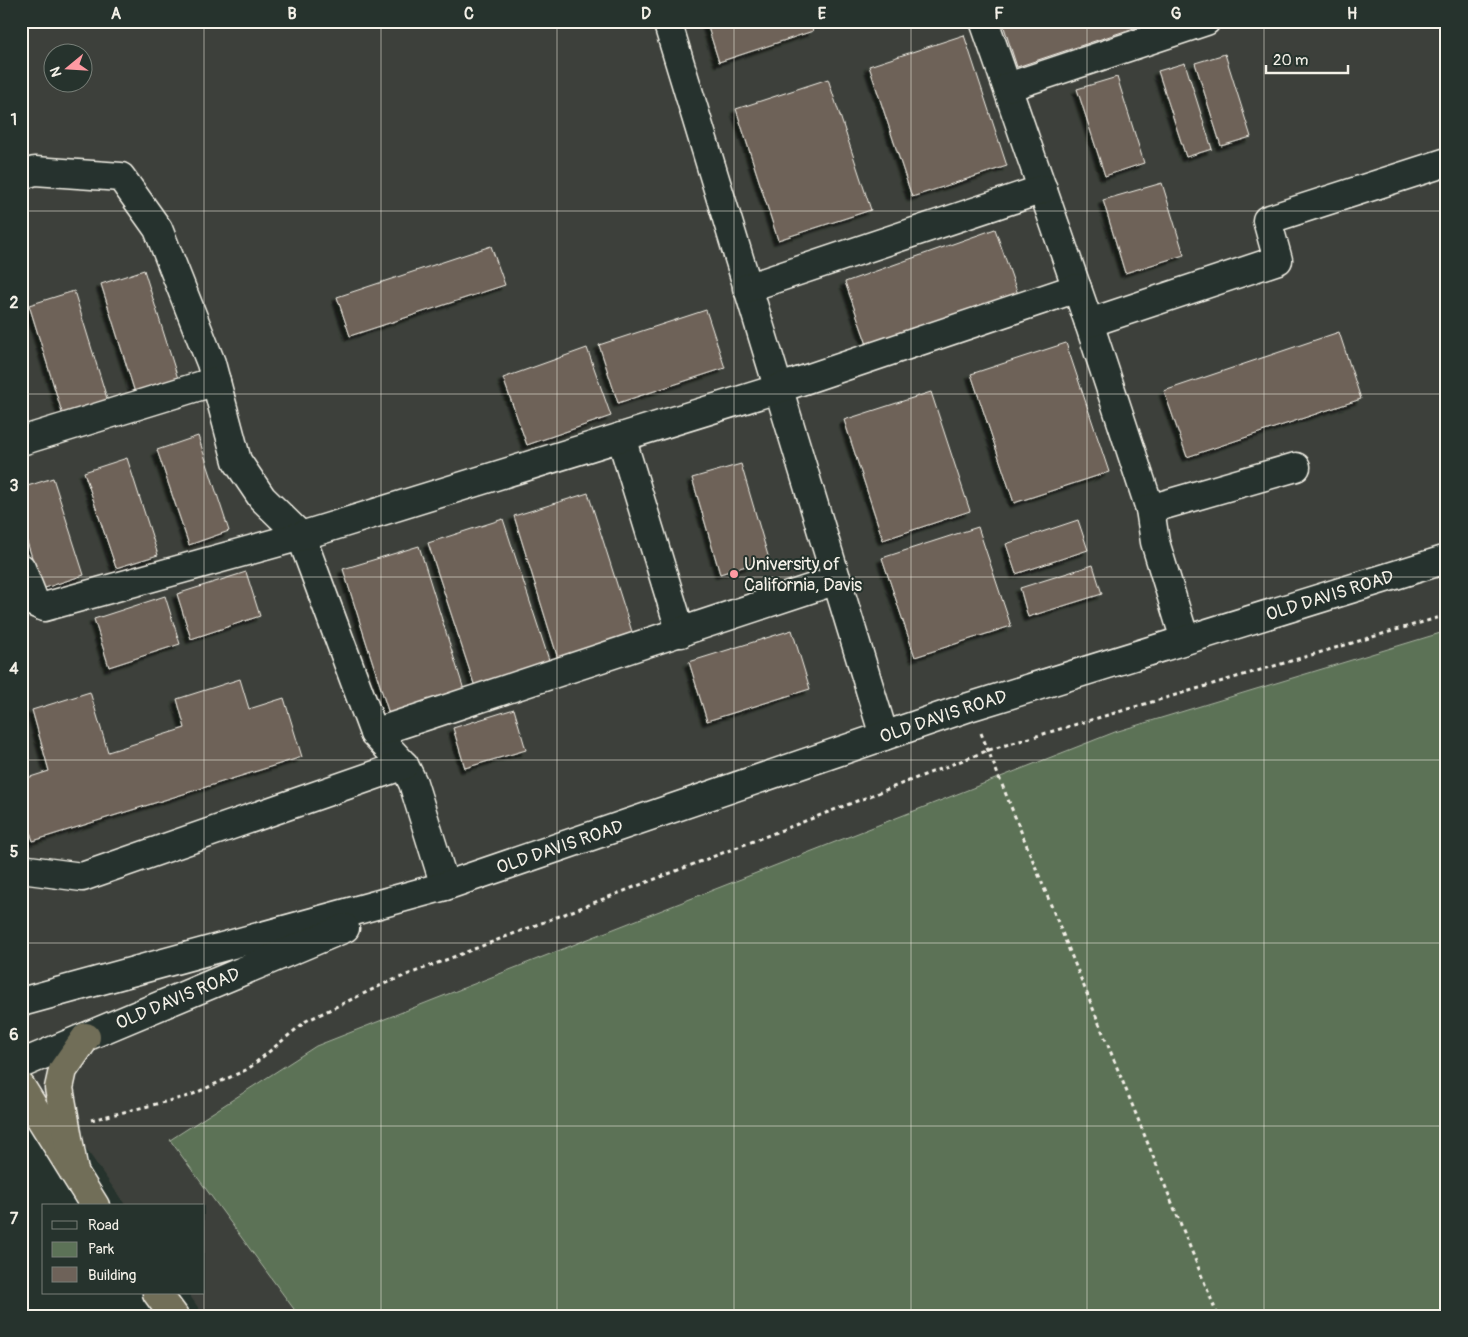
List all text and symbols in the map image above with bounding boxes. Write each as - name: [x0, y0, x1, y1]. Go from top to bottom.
- text: A: [111, 4, 122, 24]
- text: B: [287, 4, 297, 24]
- text: C: [464, 4, 474, 24]
- text: D: [641, 4, 651, 24]
- text: E: [818, 4, 827, 24]
- text: F: [994, 4, 1004, 24]
- text: G: [1171, 4, 1182, 24]
- text: H: [1347, 4, 1357, 24]
- north arrow: [42, 42, 92, 92]
- scale bar: [1266, 42, 1348, 74]
- text: 20 m: [1273, 51, 1308, 70]
- text: N: [47, 65, 66, 79]
- text: 1: [11, 110, 17, 130]
- text: 2: [10, 293, 19, 313]
- text: 3: [10, 476, 19, 496]
- place label: University of California, Davis: [744, 553, 862, 597]
- street label: OLD DAVIS ROAD: [1263, 565, 1397, 626]
- marker: University of California, Davis: [728, 568, 740, 580]
- text: 4: [9, 659, 19, 679]
- street label: OLD DAVIS ROAD: [877, 684, 1010, 748]
- street label: OLD DAVIS ROAD: [493, 814, 626, 879]
- text: 5: [10, 842, 19, 862]
- street label: OLD DAVIS ROAD: [112, 962, 243, 1034]
- text: 6: [9, 1025, 19, 1045]
- legend: [42, 1204, 205, 1294]
- text: 7: [10, 1209, 19, 1229]
- text: Road: [88, 1216, 119, 1235]
- text: Park: [88, 1240, 115, 1259]
- text: Building: [88, 1266, 136, 1285]

